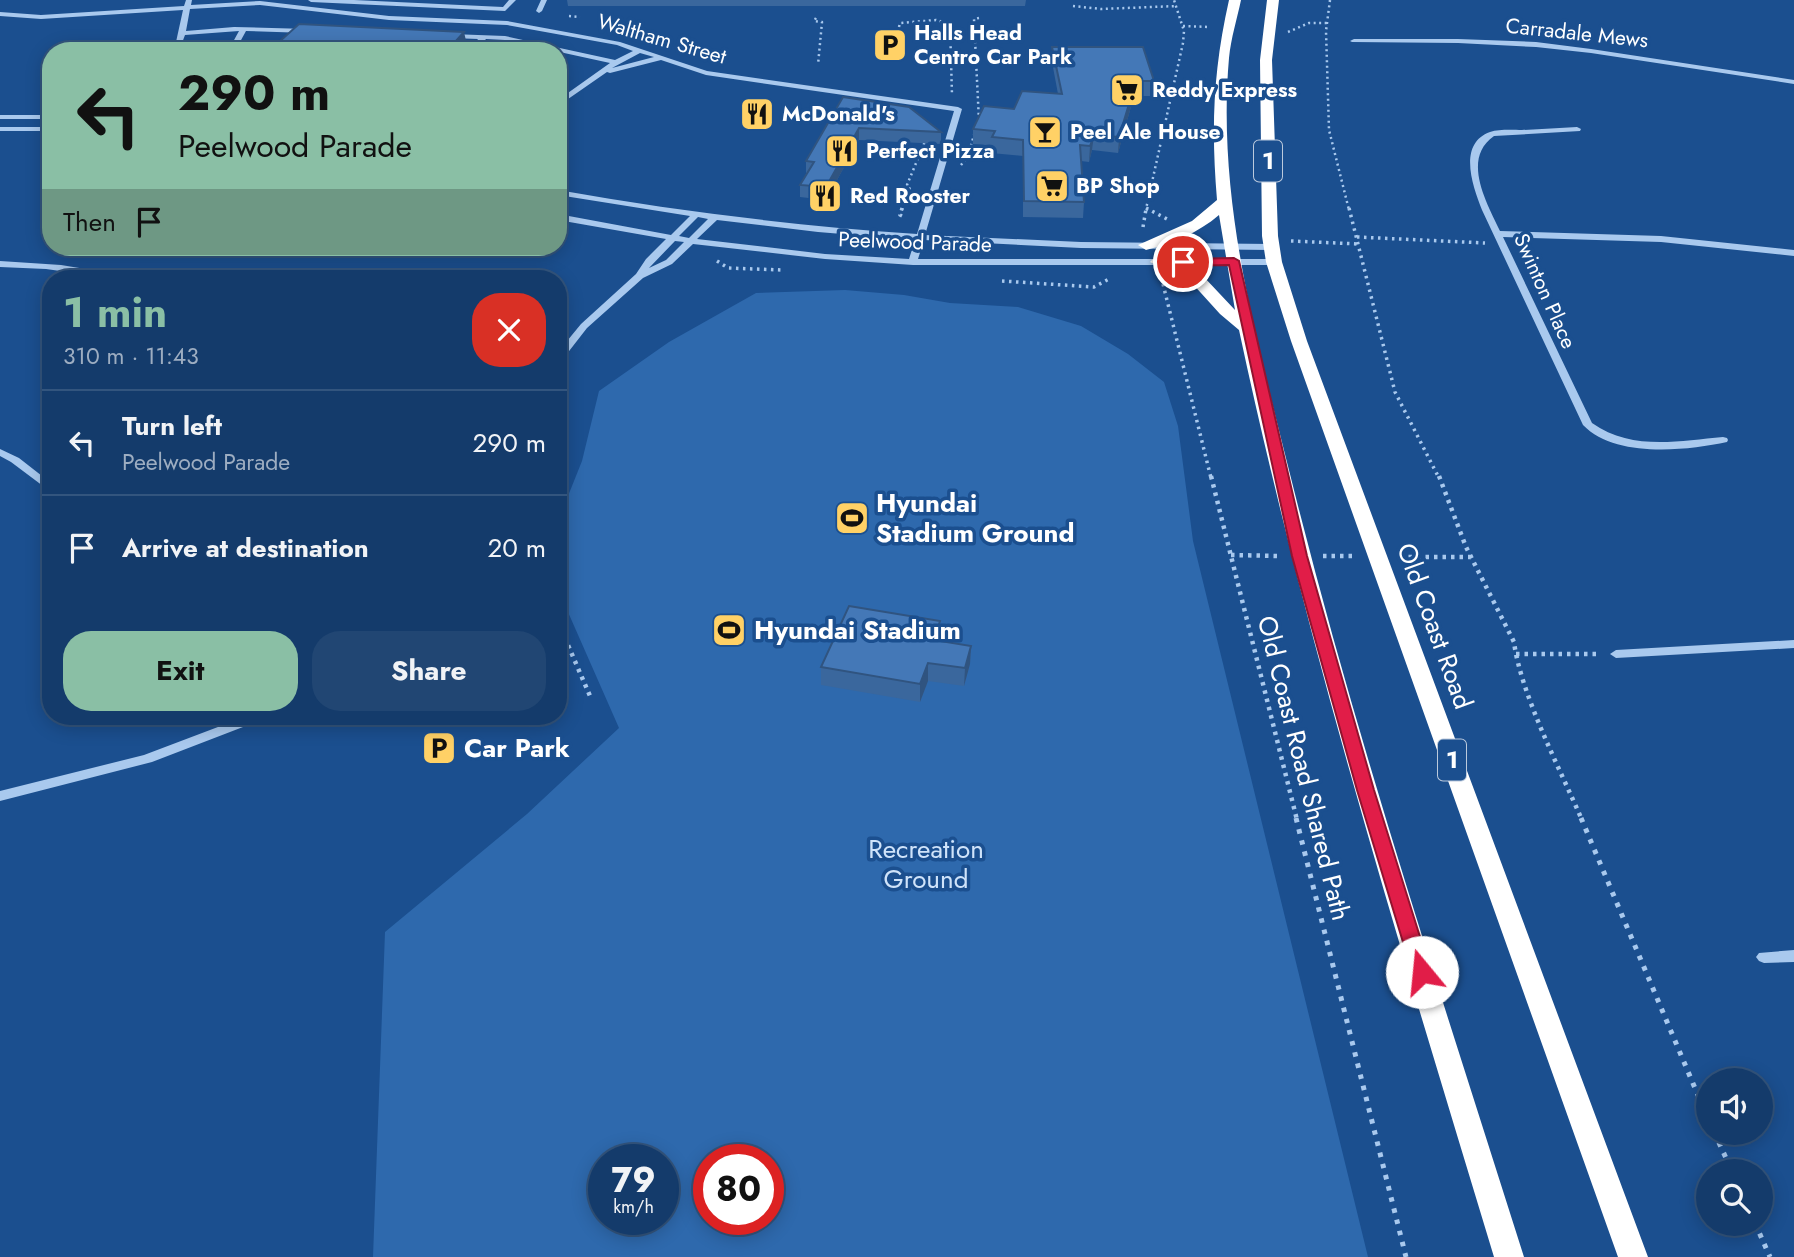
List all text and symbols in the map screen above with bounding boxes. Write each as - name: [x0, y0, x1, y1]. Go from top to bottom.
- street label: Waltham Street: [594, 6, 730, 72]
- street label: Carradale Mews: [1504, 11, 1650, 55]
- place label: Halls Head Centro Car Park: [914, 18, 1072, 72]
- parking icon: Halls Head Centro Car Park: [871, 26, 909, 64]
- text: 290 m: [178, 58, 330, 128]
- icon: left: [63, 70, 154, 161]
- supermarket icon: Reddy Express: [1108, 71, 1146, 109]
- place label: Reddy Express: [1152, 75, 1297, 105]
- restaurant icon: McDonald's: [738, 95, 776, 133]
- place label: McDonald's: [782, 99, 895, 129]
- bar icon: Peel Ale House: [1026, 113, 1064, 151]
- place label: Peel Ale House: [1070, 117, 1221, 147]
- text: Peelwood Parade: [178, 123, 412, 169]
- restaurant icon: Perfect Pizza: [823, 132, 861, 170]
- place label: Perfect Pizza: [866, 136, 994, 166]
- road number: 1: [1254, 140, 1282, 182]
- supermarket icon: BP Shop: [1033, 167, 1071, 205]
- place label: BP Shop: [1076, 171, 1160, 201]
- restaurant icon: Red Rooster: [806, 177, 844, 215]
- place label: Red Rooster: [850, 181, 971, 211]
- text: Then: [63, 203, 116, 241]
- icon: arrive: [130, 203, 168, 241]
- street label: Peelwood Parade: [838, 224, 992, 260]
- street label: Swinton Place: [1506, 229, 1584, 354]
- pin: [1153, 232, 1213, 292]
- icon: arrive: [1164, 243, 1202, 281]
- text: 1 min: [63, 282, 167, 343]
- button: close: [472, 293, 546, 367]
- text: 310 m · 11:43: [63, 339, 199, 373]
- text: Turn left: [122, 407, 222, 445]
- icon: left: [63, 424, 101, 462]
- text: 290 m: [473, 424, 546, 462]
- text: Peelwood Parade: [122, 445, 290, 479]
- place label: Hyundai Stadium Ground: [876, 484, 1075, 552]
- sports icon: Hyundai Stadium Ground: [833, 499, 871, 537]
- icon: arrive: [63, 529, 101, 567]
- text: Arrive at destination: [122, 529, 369, 567]
- text: 20 m: [488, 529, 546, 567]
- street label: Old Coast Road: [1387, 538, 1483, 714]
- sports icon: Hyundai Stadium: [710, 611, 748, 649]
- place label: Hyundai Stadium: [754, 611, 961, 649]
- street label: Old Coast Road Shared Path: [1248, 612, 1360, 924]
- button: Exit: [63, 631, 298, 711]
- button: Share: [312, 631, 546, 711]
- parking icon: Car Park: [420, 729, 458, 767]
- place label: Car Park: [464, 729, 570, 767]
- road number: 1: [1438, 740, 1466, 780]
- park label: Recreation Ground: [868, 830, 984, 898]
- position arrow: [1385, 935, 1459, 1009]
- map controls: [1696, 1068, 1773, 1236]
- button: sound: [1696, 1068, 1773, 1145]
- speed limit sign: 80: [693, 1144, 784, 1235]
- text: 79: [611, 1155, 656, 1205]
- button: search: [1696, 1159, 1773, 1236]
- text: km/h: [613, 1194, 654, 1220]

